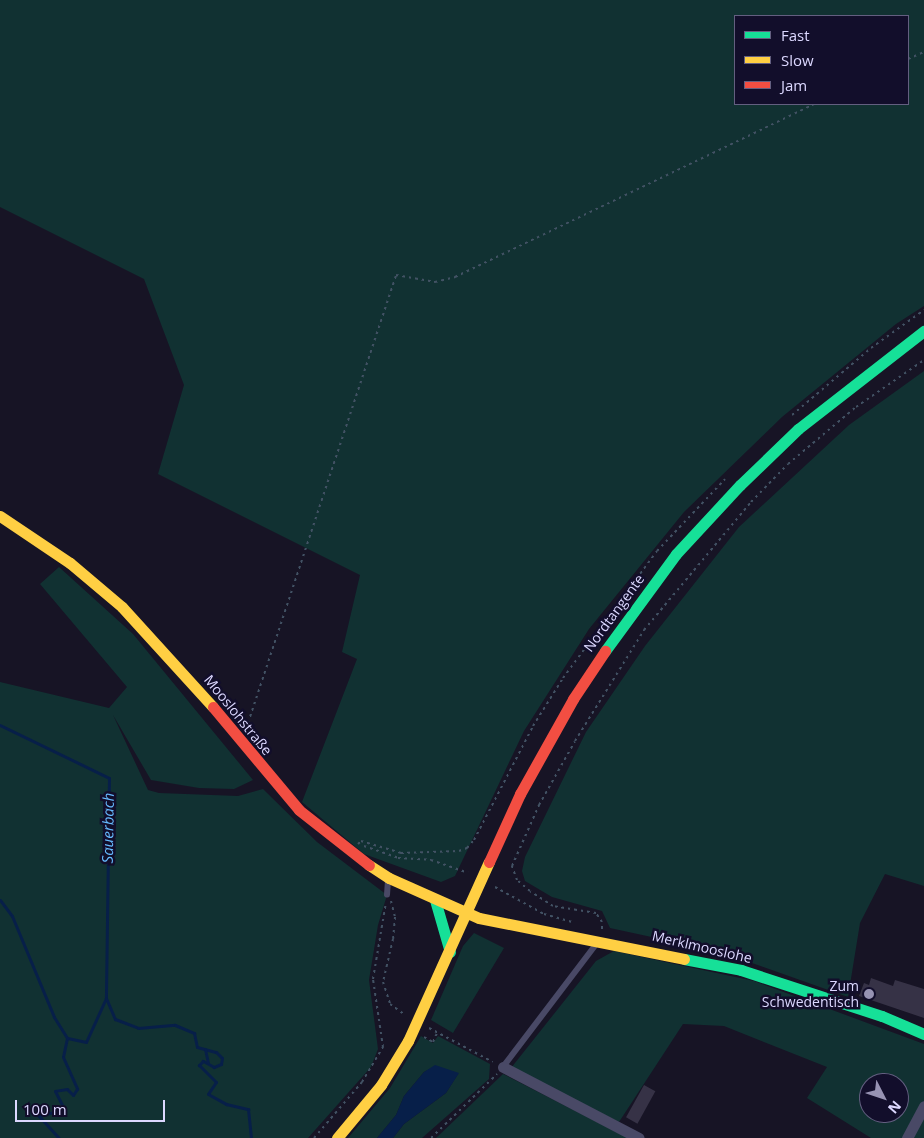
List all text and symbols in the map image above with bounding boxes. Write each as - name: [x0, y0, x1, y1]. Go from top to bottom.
- legend: [734, 15, 909, 105]
- text: Fast: [781, 25, 810, 45]
- text: Slow: [781, 50, 814, 70]
- text: Jam: [781, 75, 807, 95]
- street label: Nordtangente: [580, 571, 648, 655]
- street label: Mooslohstraße: [201, 671, 275, 759]
- water label: Sauerbach: [98, 793, 118, 863]
- street label: Merklmooslohe: [650, 927, 754, 967]
- place label: Zum Schwedentisch: [762, 978, 859, 1010]
- marker: Zum Schwedentisch: [863, 988, 875, 1000]
- north arrow: [859, 1073, 909, 1123]
- scale bar: [18, 1090, 168, 1122]
- text: N: [884, 1097, 906, 1118]
- text: 100 m: [23, 1099, 67, 1119]

